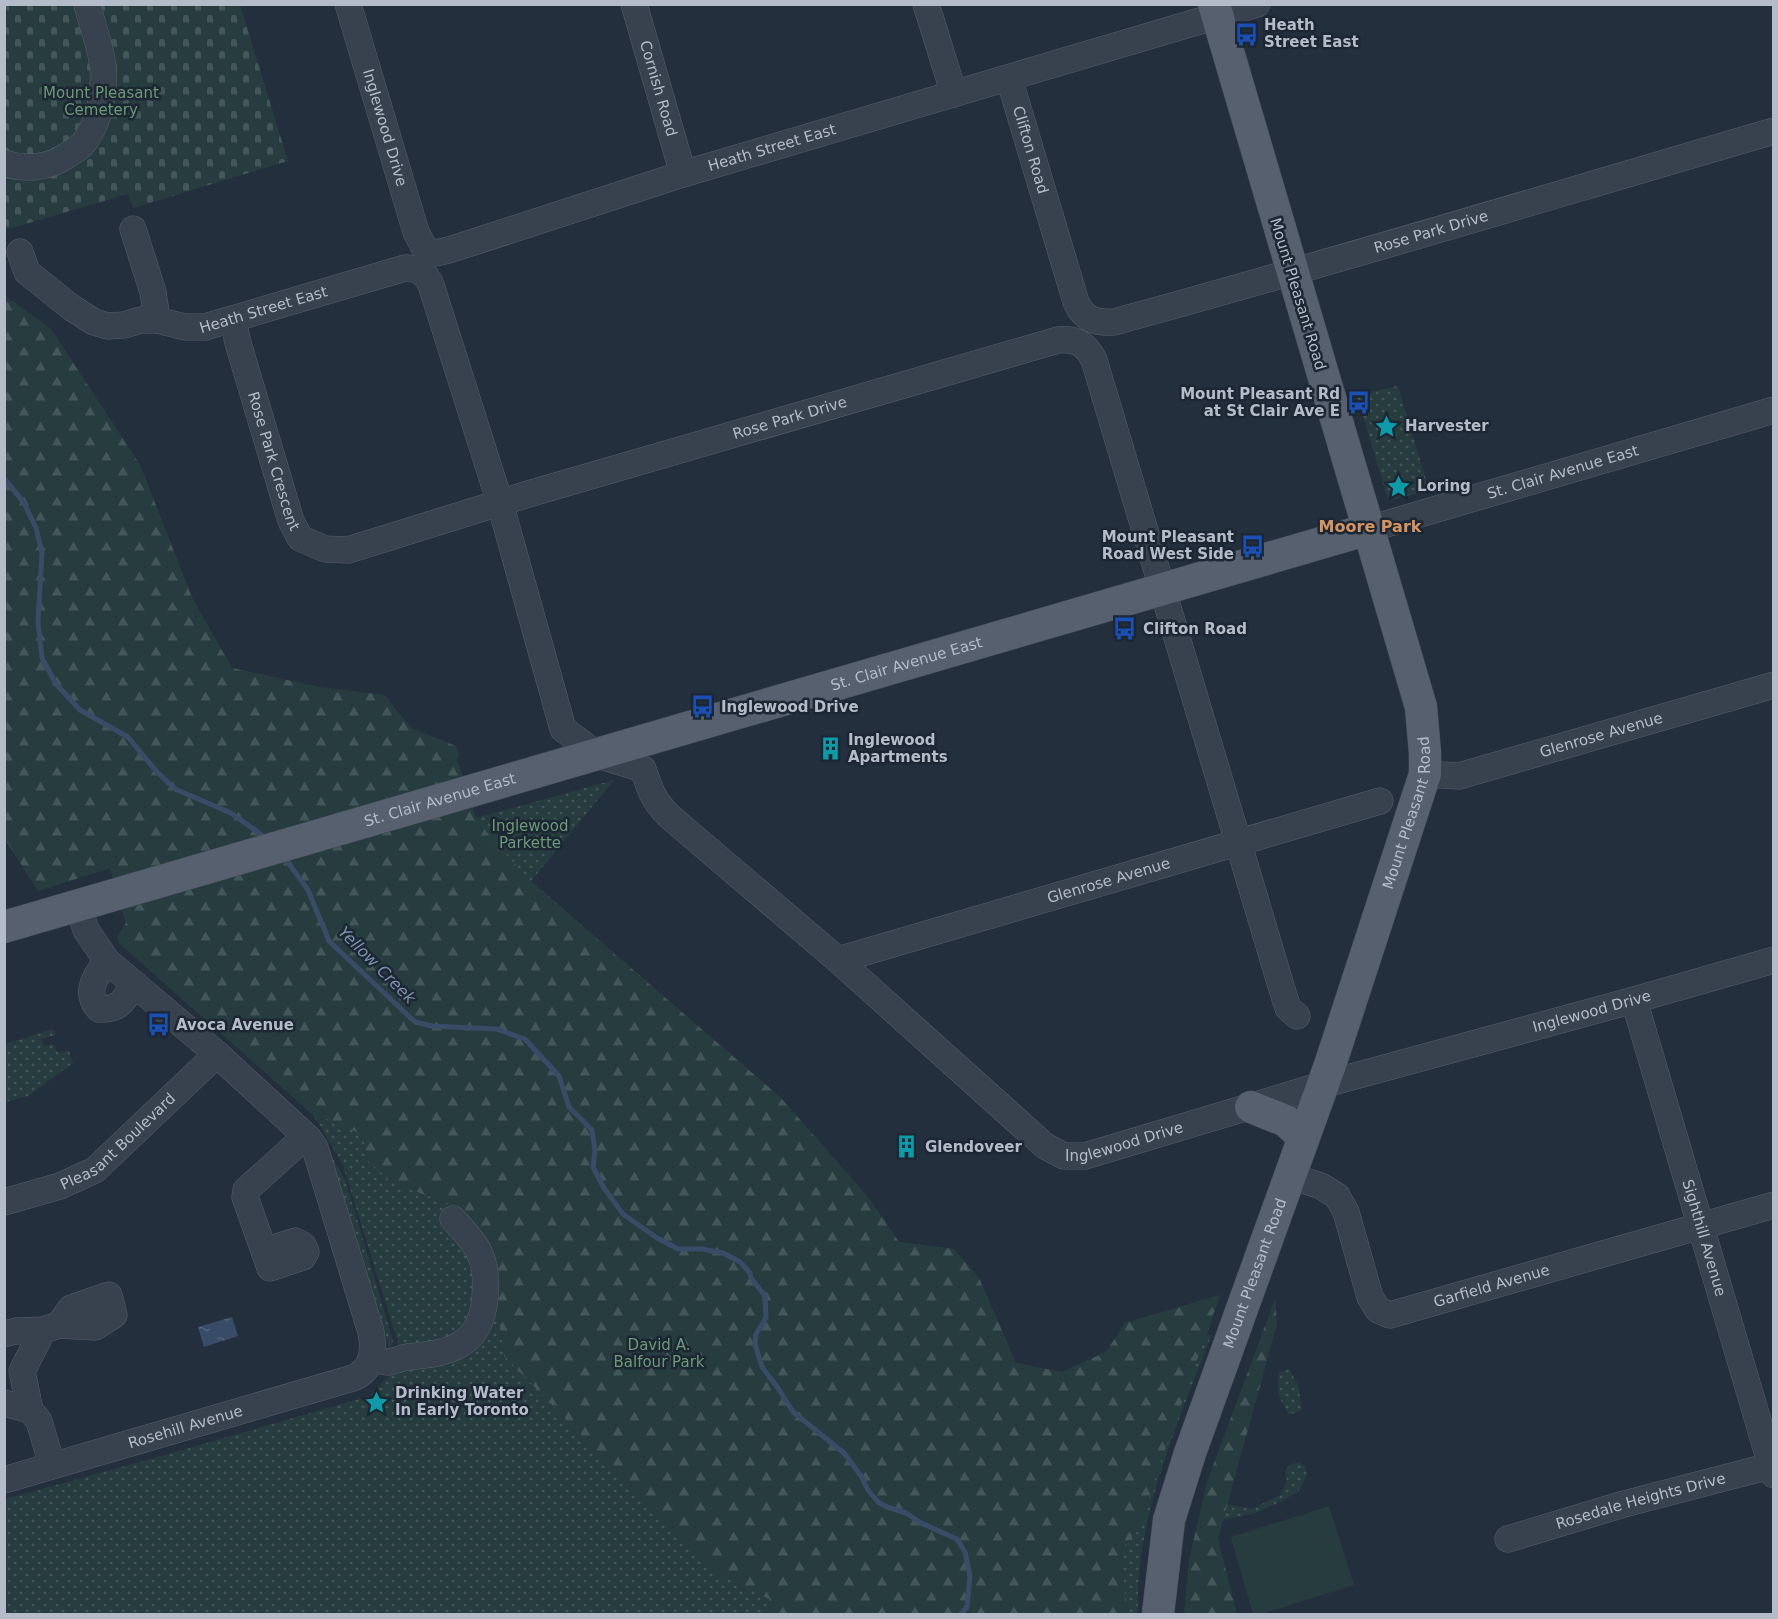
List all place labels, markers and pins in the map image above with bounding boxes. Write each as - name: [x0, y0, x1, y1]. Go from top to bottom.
- place label: Heath Street East: [1264, 16, 1359, 51]
- bus stop icon: Heath Street East: [1233, 21, 1259, 47]
- place label: Mount Pleasant Rd at St Clair Ave E: [1180, 385, 1340, 420]
- bus stop icon: Mount Pleasant Rd at St Clair Ave E: [1345, 390, 1371, 416]
- place icon: Harvester: [1374, 413, 1400, 439]
- place label: Harvester: [1405, 417, 1489, 435]
- place icon: Loring: [1386, 473, 1412, 499]
- place label: Loring: [1417, 477, 1471, 495]
- place label: Mount Pleasant Road West Side: [1102, 528, 1234, 563]
- bus stop icon: Mount Pleasant Road West Side: [1239, 533, 1265, 559]
- bus stop icon: Clifton Road: [1112, 616, 1138, 642]
- place label: Clifton Road: [1143, 620, 1247, 638]
- bus stop icon: Inglewood Drive: [690, 694, 716, 720]
- place label: Inglewood Drive: [721, 698, 859, 716]
- place label: Inglewood Apartments: [848, 731, 948, 766]
- building icon: Inglewood Apartments: [817, 736, 843, 762]
- bus stop icon: Avoca Avenue: [145, 1012, 171, 1038]
- place label: Avoca Avenue: [176, 1016, 294, 1034]
- building icon: Glendoveer: [894, 1134, 920, 1160]
- place label: Glendoveer: [925, 1138, 1022, 1156]
- place label: Drinking Water In Early Toronto: [395, 1384, 529, 1419]
- place icon: Drinking Water In Early Toronto: [364, 1389, 390, 1415]

